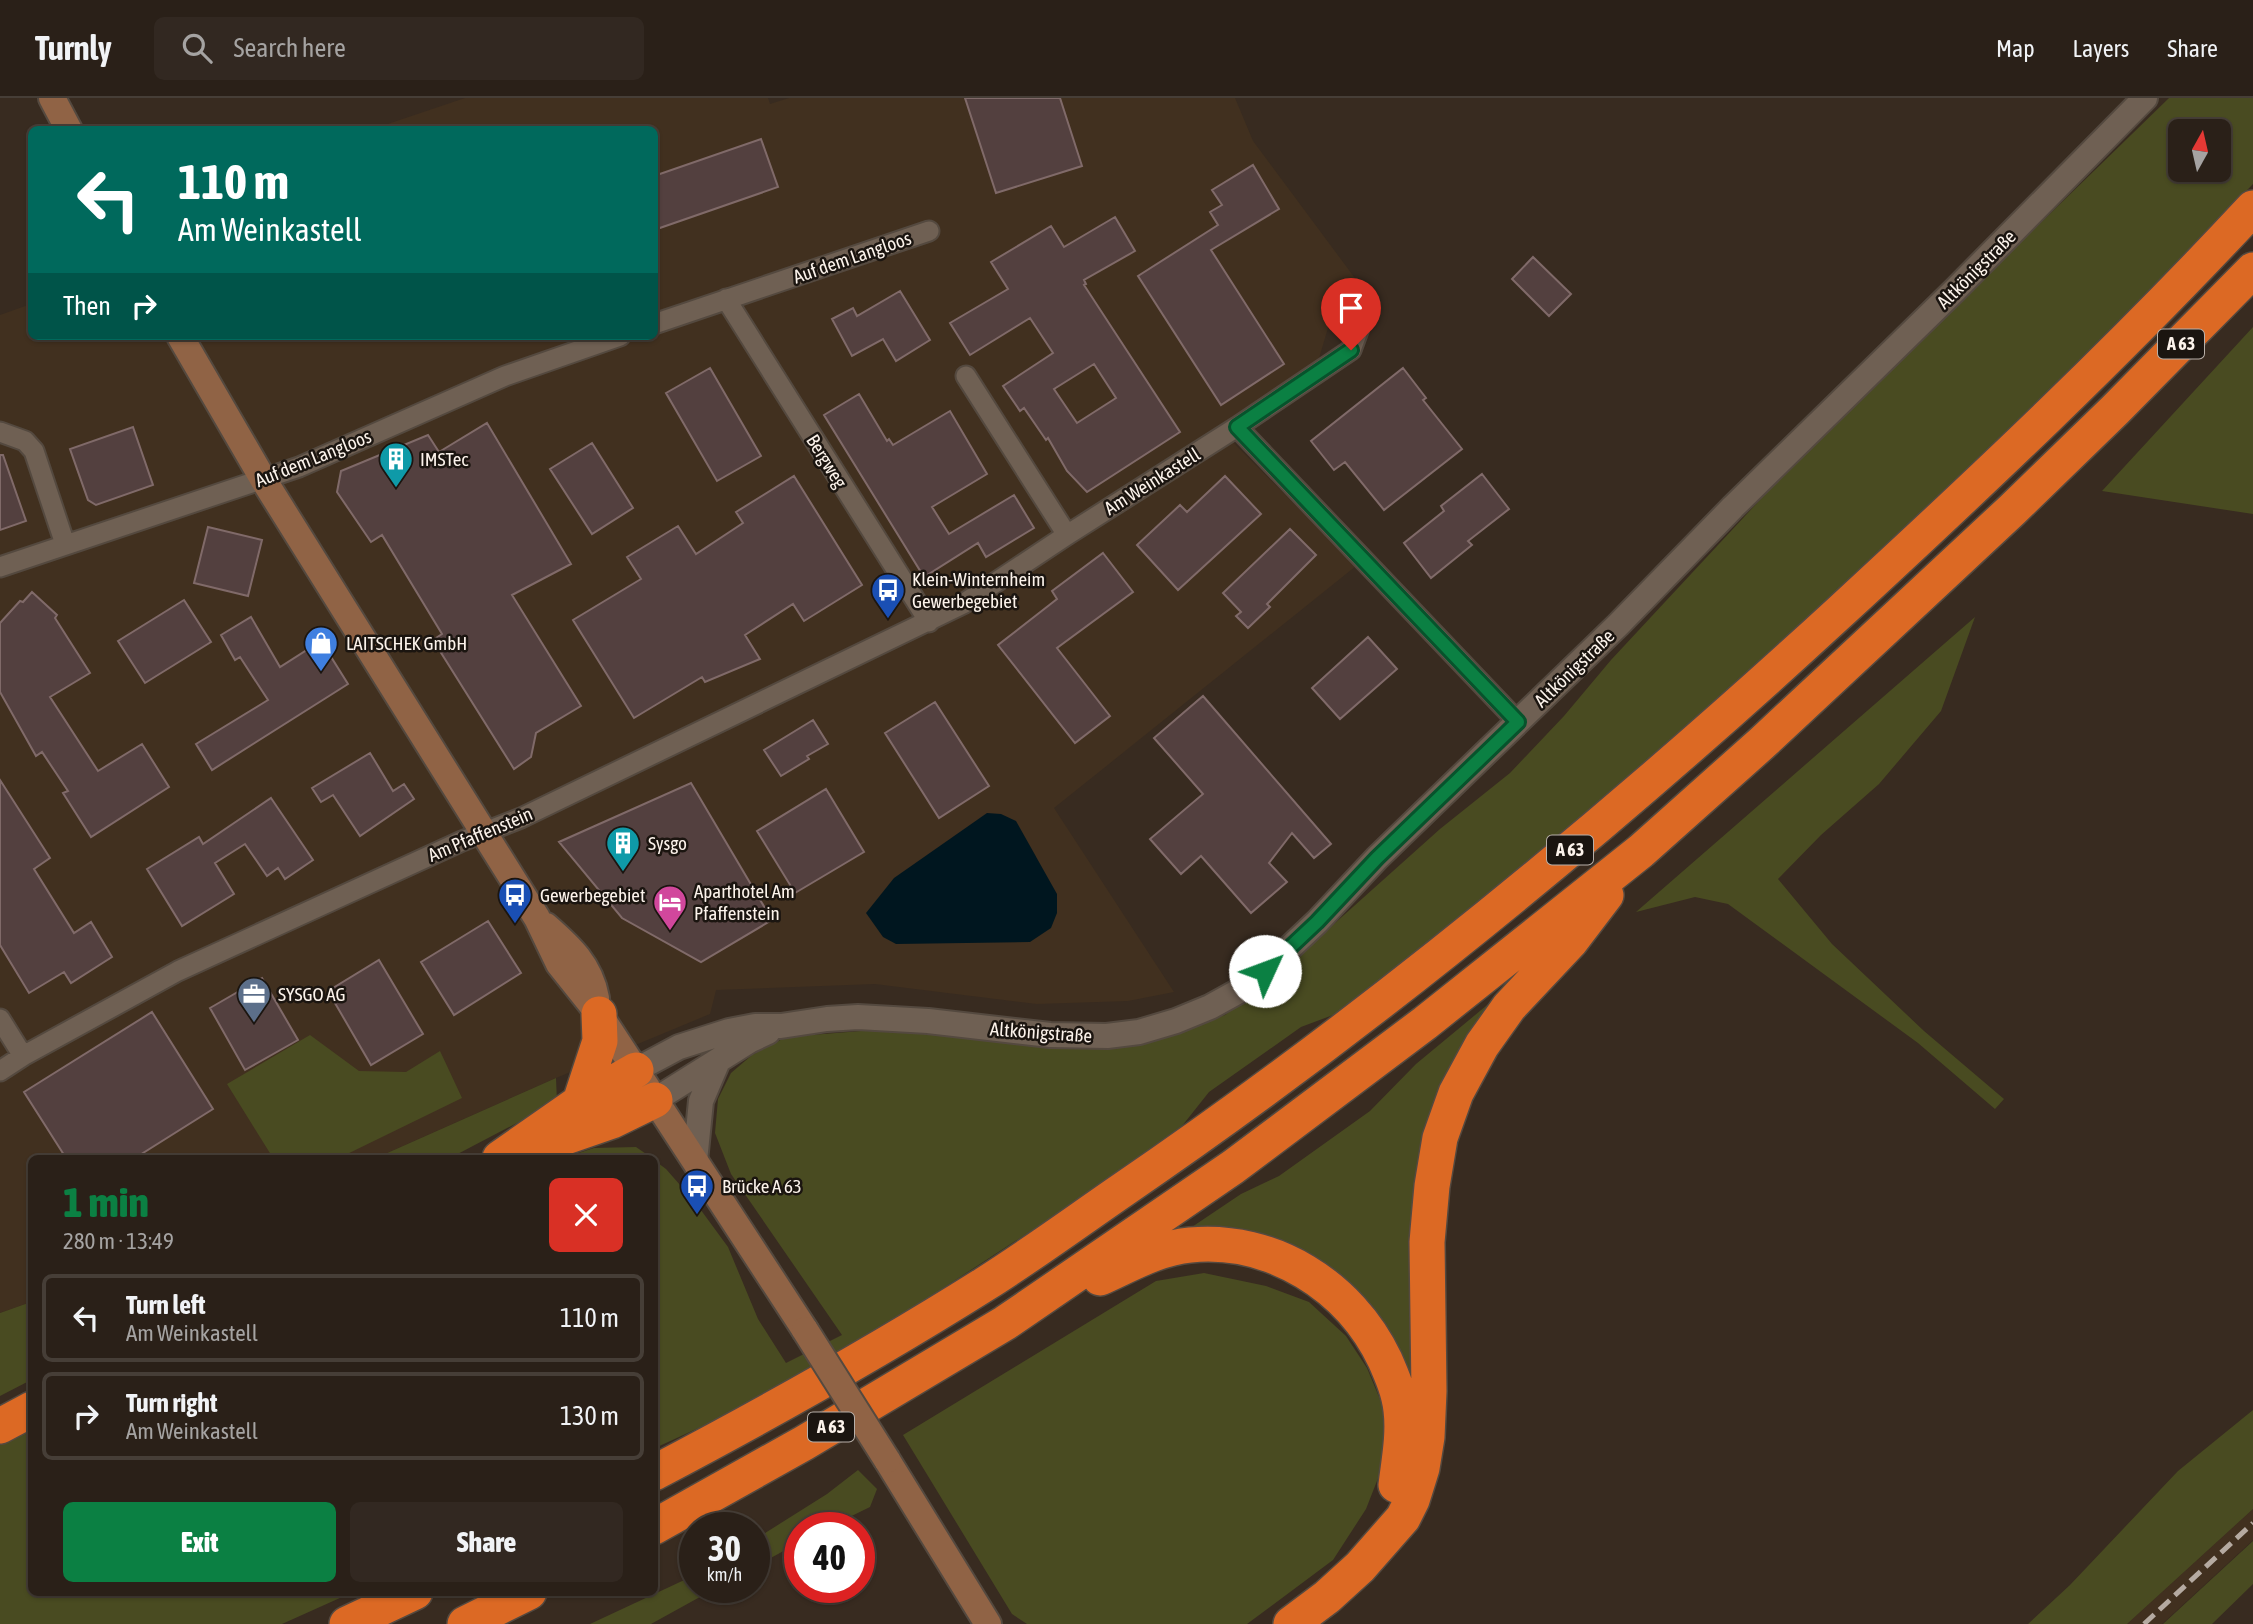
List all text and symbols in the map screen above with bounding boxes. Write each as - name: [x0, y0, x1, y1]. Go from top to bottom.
- search box: [154, 17, 644, 80]
- text: Turnly: [35, 29, 112, 67]
- icon: search: [178, 29, 216, 67]
- text: Search here: [234, 33, 346, 63]
- text: Map: [1996, 35, 2035, 62]
- text: Layers: [2073, 35, 2129, 62]
- text: Share: [2167, 35, 2218, 62]
- north arrow: [2168, 119, 2231, 182]
- map controls: [2168, 119, 2231, 182]
- text: 110 m: [178, 153, 289, 209]
- icon: left: [63, 154, 154, 245]
- text: Am Weinkastell: [178, 211, 361, 248]
- street label: Altkönigstraße: [1932, 225, 2020, 313]
- street label: Auf dem Langloos: [790, 226, 914, 287]
- pin: [1321, 278, 1381, 350]
- icon: right: [125, 287, 163, 325]
- icon: arrive: [1332, 289, 1370, 327]
- text: Then: [63, 291, 111, 321]
- road number: A 63: [2158, 330, 2204, 358]
- street label: Auf dem Langloos: [252, 425, 375, 491]
- street label: Bergweg: [802, 430, 852, 492]
- building icon: IMSTec: [377, 440, 415, 489]
- street label: Am Weinkastell: [1100, 443, 1204, 519]
- place label: IMSTec: [420, 448, 469, 470]
- place label: Klein-Winternheim Gewerbegebiet: [912, 568, 1045, 612]
- bus stop icon: Klein-Winternheim Gewerbegebiet: [869, 571, 907, 620]
- shop icon: LAITSCHEK GmbH: [302, 624, 340, 673]
- street label: Altkönigstraße: [1530, 625, 1618, 711]
- place label: LAITSCHEK GmbH: [346, 632, 467, 654]
- street label: Am Pfaffenstein: [424, 802, 536, 866]
- building icon: Sysgo: [604, 824, 642, 873]
- place label: Sysgo: [648, 832, 687, 854]
- road number: A 63: [1547, 836, 1593, 864]
- bus stop icon: Gewerbegebiet: [496, 876, 534, 925]
- place label: Aparthotel Am Pfaffenstein: [694, 880, 795, 924]
- hotel icon: Aparthotel Am Pfaffenstein: [651, 883, 689, 932]
- place label: Gewerbegebiet: [540, 884, 645, 906]
- position arrow: [1228, 934, 1302, 1008]
- office icon: SYSGO AG: [235, 975, 273, 1024]
- place label: SYSGO AG: [278, 983, 346, 1005]
- street label: Altkönigstraße: [989, 1017, 1093, 1047]
- bus stop icon: Brücke A 63: [678, 1167, 716, 1216]
- place label: Brücke A 63: [722, 1175, 802, 1197]
- text: 1 min: [63, 1178, 149, 1226]
- button: close: [549, 1178, 623, 1252]
- text: 280 m · 13:49: [63, 1228, 174, 1254]
- text: Turn left: [126, 1290, 206, 1320]
- icon: left: [67, 1299, 105, 1337]
- text: 110 m: [560, 1303, 619, 1333]
- text: Am Weinkastell: [126, 1320, 258, 1346]
- text: Turn right: [126, 1388, 217, 1418]
- icon: right: [67, 1397, 105, 1435]
- text: 130 m: [560, 1401, 619, 1431]
- road number: A 63: [808, 1412, 854, 1442]
- text: Am Weinkastell: [126, 1418, 258, 1444]
- button: Exit: [63, 1502, 336, 1582]
- button: Share: [350, 1502, 623, 1582]
- speed limit sign: 40: [784, 1512, 875, 1603]
- text: 30: [708, 1528, 741, 1568]
- text: km/h: [707, 1564, 742, 1585]

